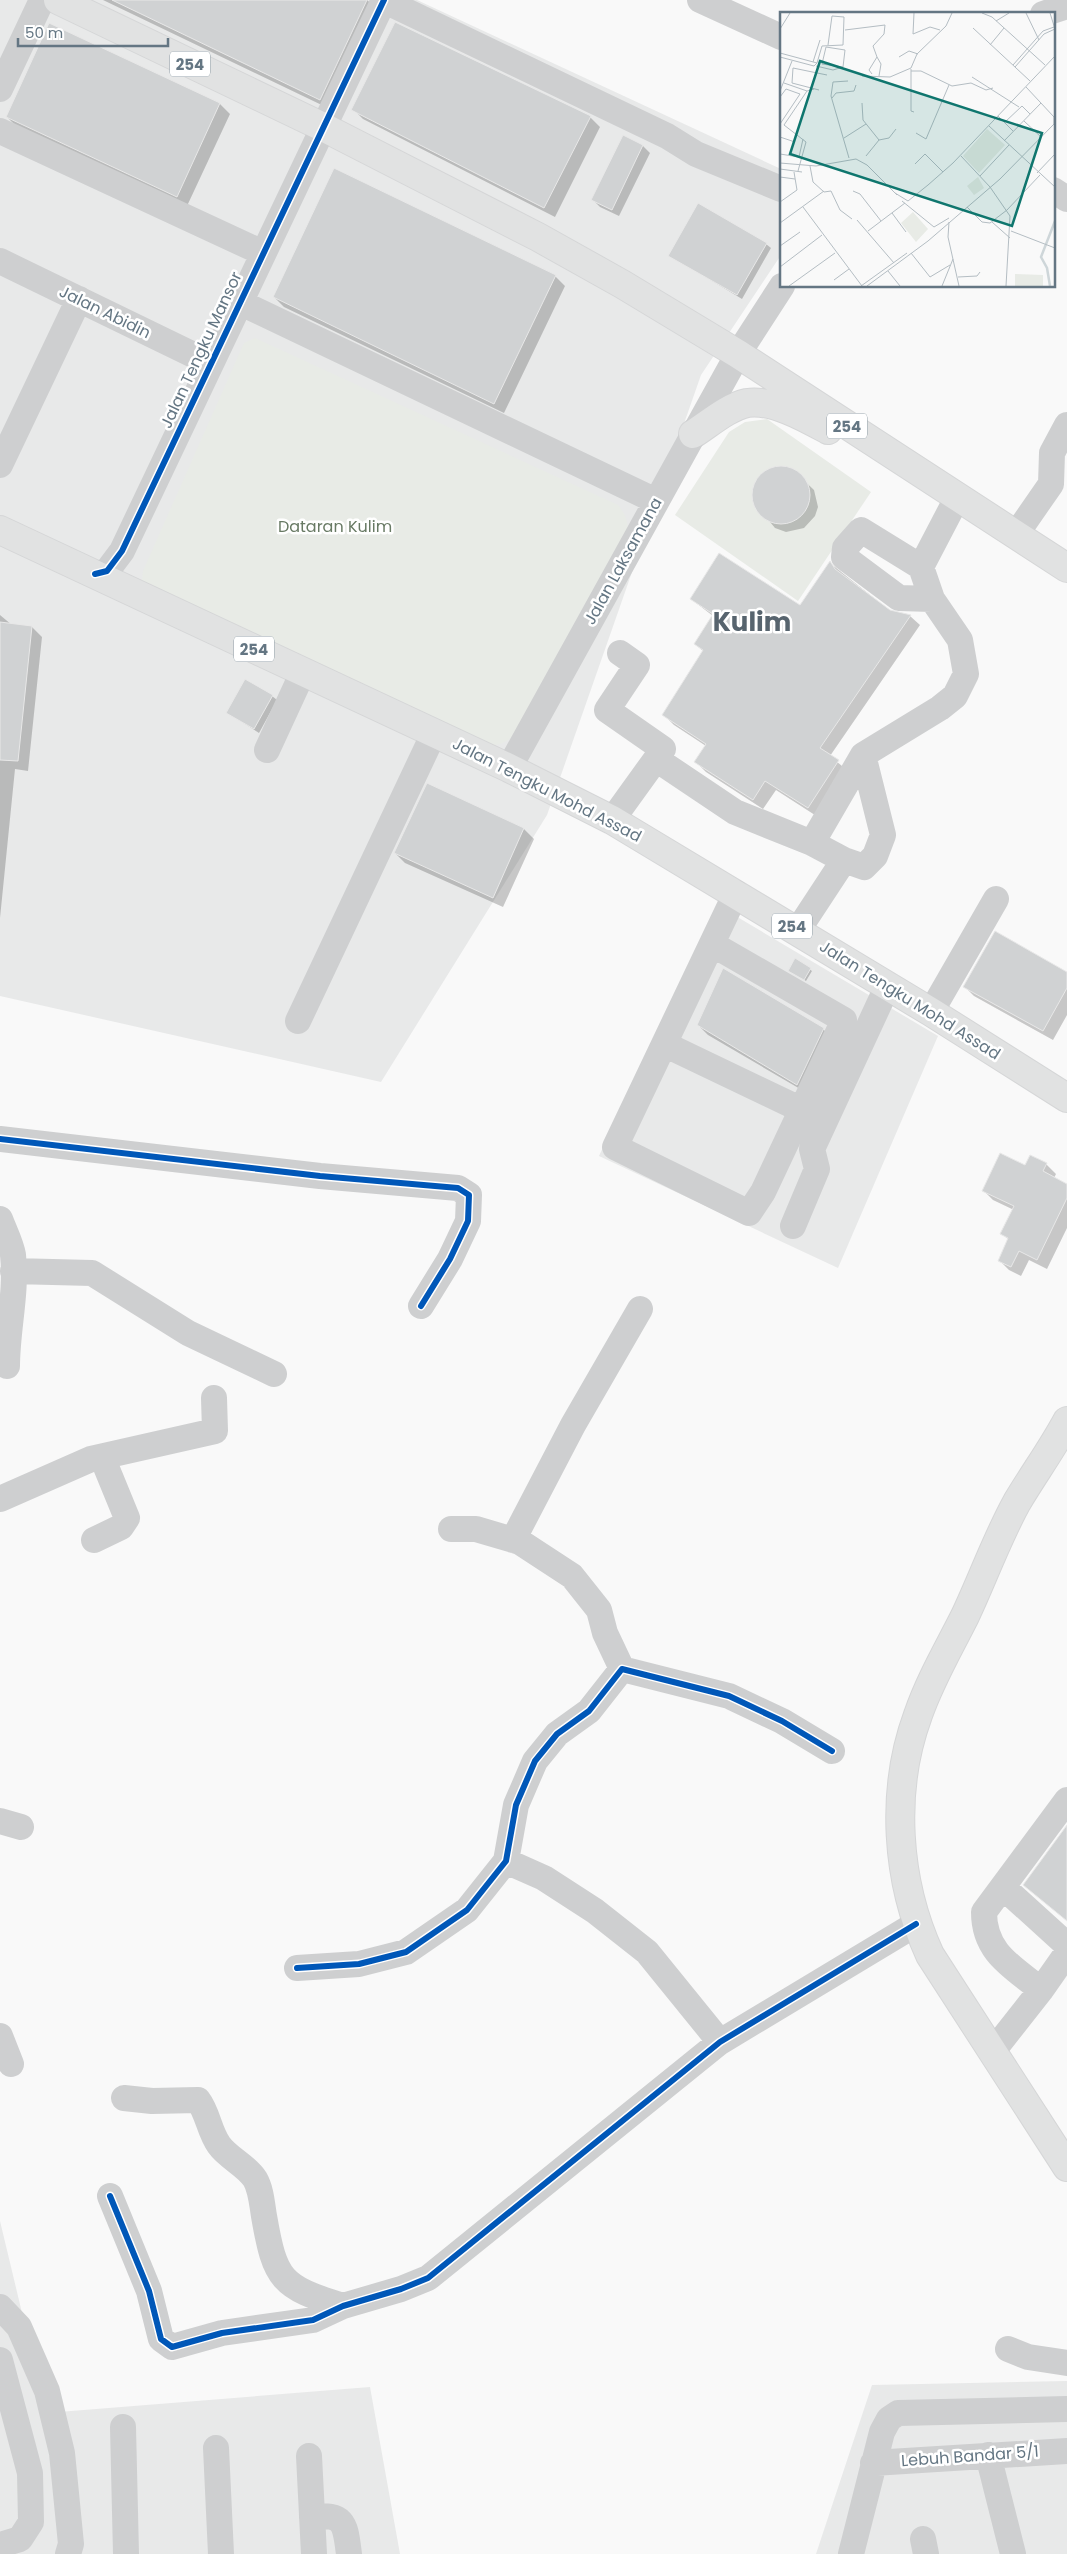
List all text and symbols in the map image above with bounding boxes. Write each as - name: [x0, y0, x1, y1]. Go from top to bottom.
- inset map: [780, 12, 1054, 288]
- scale bar: [18, 15, 168, 47]
- text: 50 m: [25, 22, 63, 43]
- road number: 254: [170, 52, 210, 76]
- street label: Jalan Tengku Mansor: [155, 268, 247, 432]
- street label: Jalan Abidin: [55, 280, 155, 344]
- road number: 254: [827, 414, 867, 438]
- street label: Jalan Laksamana: [579, 493, 667, 629]
- park label: Dataran Kulim: [278, 515, 392, 538]
- district label: Kulim: [713, 604, 791, 640]
- road number: 254: [234, 636, 274, 662]
- street label: Jalan Tengku Mohd Assad: [448, 732, 646, 848]
- road number: 254: [772, 914, 812, 938]
- street label: Jalan Tengku Mohd Assad: [815, 935, 1005, 1065]
- street label: Lebuh Bandar 5/1: [900, 2440, 1040, 2472]

